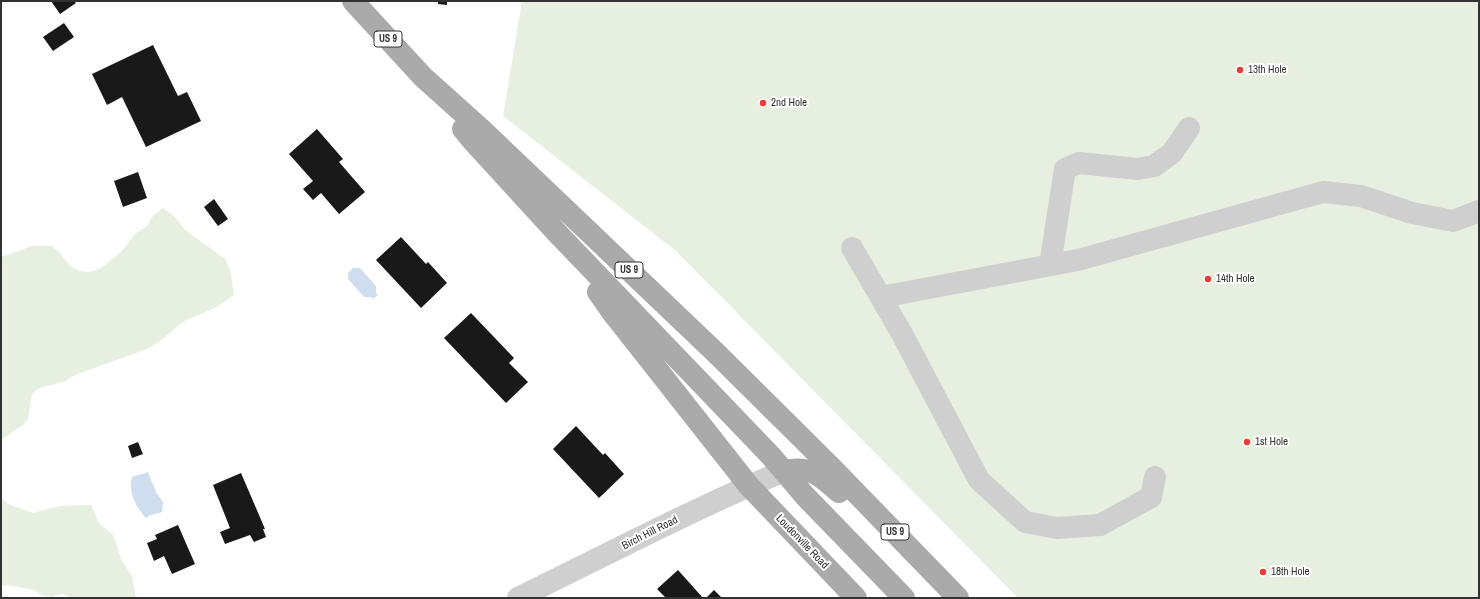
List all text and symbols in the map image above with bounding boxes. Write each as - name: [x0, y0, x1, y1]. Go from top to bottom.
- road number: US 9: [374, 31, 402, 47]
- place label: 13th Hole: [1248, 63, 1287, 77]
- marker: 13th Hole: [1235, 65, 1245, 75]
- place label: 2nd Hole: [771, 96, 807, 110]
- marker: 2nd Hole: [758, 98, 768, 108]
- road number: US 9: [615, 262, 643, 278]
- place label: 14th Hole: [1216, 272, 1255, 286]
- marker: 14th Hole: [1203, 274, 1213, 284]
- place label: 1st Hole: [1255, 435, 1288, 449]
- marker: 1st Hole: [1242, 437, 1252, 447]
- street label: Loudonville Road: [773, 512, 831, 572]
- street label: Birch Hill Road: [620, 513, 680, 553]
- road number: US 9: [881, 524, 909, 540]
- place label: 18th Hole: [1271, 565, 1310, 579]
- marker: 18th Hole: [1258, 567, 1268, 577]

